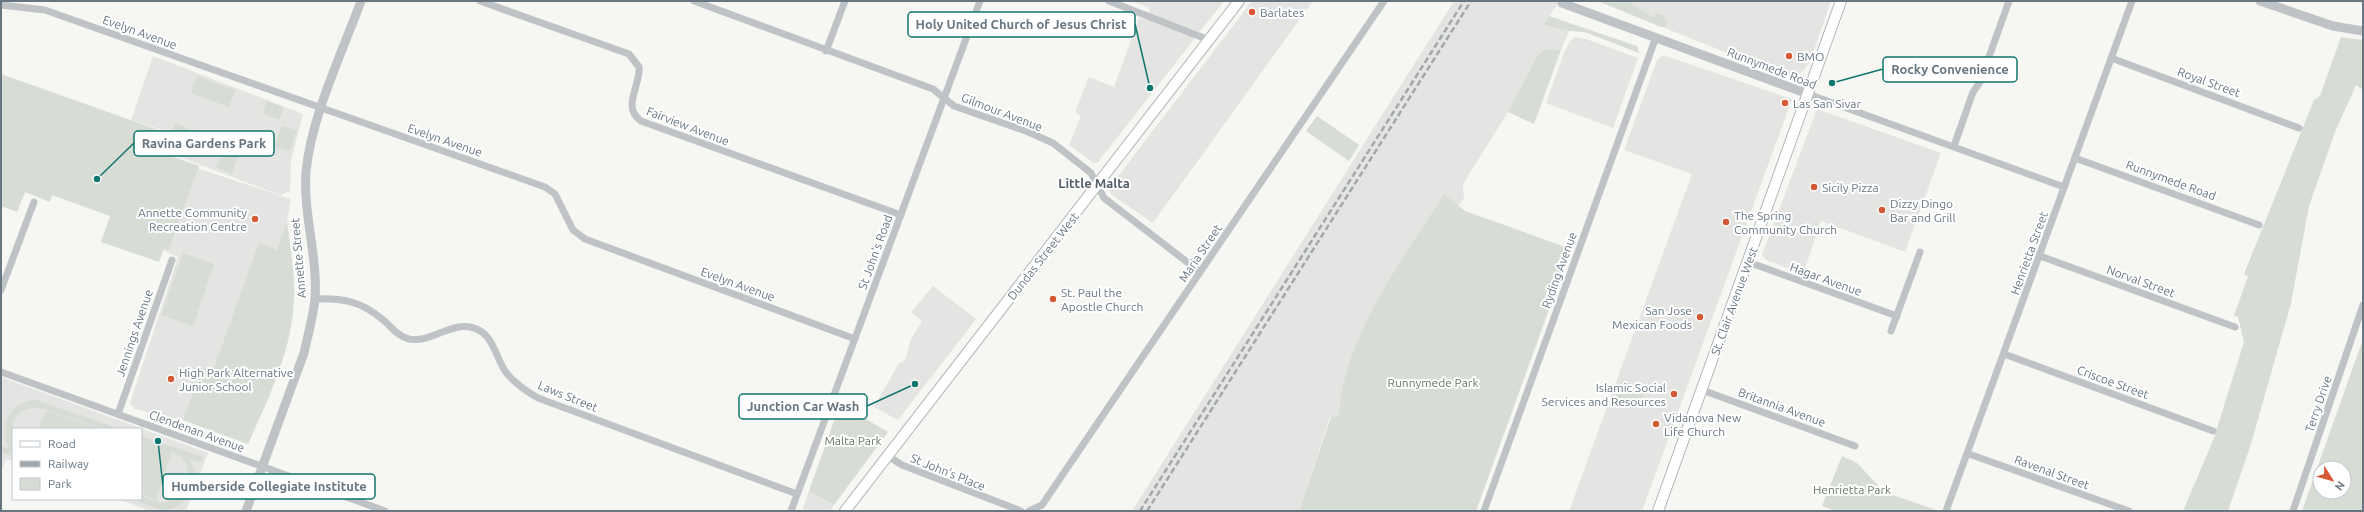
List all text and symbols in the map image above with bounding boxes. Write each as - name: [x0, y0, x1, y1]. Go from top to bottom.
- place label: Barlates: [1260, 6, 1304, 19]
- marker: Barlates: [1247, 7, 1257, 17]
- callout: Holy United Church of Jesus Christ: [908, 12, 1135, 37]
- street label: Evelyn Avenue: [101, 13, 179, 51]
- text: Holy United Church of Jesus Christ: [915, 17, 1127, 31]
- street label: Runnymede Road: [1725, 45, 1819, 91]
- place label: BMO: [1797, 50, 1824, 63]
- marker: BMO: [1784, 51, 1794, 61]
- callout: Rocky Convenience: [1883, 57, 2017, 82]
- text: Rocky Convenience: [1891, 62, 2009, 76]
- street label: Royal Street: [2176, 65, 2242, 99]
- street label: Gilmour Avenue: [960, 91, 1044, 133]
- place label: Las San Sivar: [1793, 97, 1862, 110]
- marker: Las San Sivar: [1780, 98, 1790, 108]
- street label: Fairview Avenue: [645, 104, 731, 148]
- street label: Evelyn Avenue: [406, 121, 484, 159]
- callout: Ravina Gardens Park: [134, 131, 274, 156]
- text: Ravina Gardens Park: [142, 136, 267, 150]
- street label: Runnymede Road: [2124, 158, 2218, 202]
- district label: Little Malta: [1058, 176, 1130, 190]
- place label: Sicily Pizza: [1822, 181, 1879, 194]
- marker: Sicily Pizza: [1809, 182, 1819, 192]
- place label: Dizzy Dingo Bar and Grill: [1890, 197, 1956, 224]
- marker: Dizzy Dingo Bar and Grill: [1877, 205, 1887, 215]
- place label: Annette Community Recreation Centre: [138, 206, 247, 233]
- place label: The Spring Community Church: [1734, 209, 1837, 236]
- street label: Henrietta Street: [2008, 209, 2050, 296]
- street label: Dundas Street West: [1005, 210, 1081, 302]
- street label: St John's Road: [855, 213, 895, 291]
- marker: Annette Community Recreation Centre: [250, 214, 260, 224]
- street label: Annette Street: [288, 217, 308, 299]
- marker: The Spring Community Church: [1721, 217, 1731, 227]
- street label: Maria Street: [1176, 222, 1224, 284]
- street label: Ryding Avenue: [1539, 230, 1579, 310]
- street label: St. Clair Avenue West: [1708, 245, 1760, 357]
- street label: Hagar Avenue: [1788, 260, 1864, 298]
- street label: Norval Street: [2105, 263, 2177, 299]
- street label: Evelyn Avenue: [699, 265, 777, 303]
- place label: St. Paul the Apostle Church: [1061, 286, 1143, 313]
- street label: Jennings Avenue: [113, 288, 155, 378]
- marker: St. Paul the Apostle Church: [1048, 294, 1058, 304]
- place label: San Jose Mexican Foods: [1612, 304, 1692, 331]
- marker: San Jose Mexican Foods: [1695, 312, 1705, 322]
- street label: Criscoe Street: [2075, 363, 2151, 401]
- place label: High Park Alternative Junior School: [179, 366, 293, 393]
- marker: High Park Alternative Junior School: [166, 374, 176, 384]
- street label: Terry Drive: [2302, 374, 2334, 434]
- park label: Runnymede Park: [1388, 376, 1478, 389]
- street label: Laws Street: [536, 378, 600, 414]
- place label: Islamic Social Services and Resources: [1542, 381, 1666, 408]
- street label: Britannia Avenue: [1737, 385, 1827, 429]
- marker: Islamic Social Services and Resources: [1669, 389, 1679, 399]
- callout: Junction Car Wash: [739, 394, 867, 419]
- text: Junction Car Wash: [747, 399, 859, 413]
- street label: Clendenan Avenue: [147, 408, 247, 454]
- place label: Vidanova New Life Church: [1664, 411, 1742, 438]
- marker: Vidanova New Life Church: [1651, 419, 1661, 429]
- legend: [12, 428, 142, 500]
- park label: Malta Park: [824, 434, 882, 447]
- text: Road: [48, 437, 76, 450]
- street label: St John's Place: [909, 451, 987, 493]
- street label: Ravenal Street: [2013, 452, 2091, 492]
- text: Railway: [48, 457, 89, 470]
- north arrow: [2312, 460, 2352, 500]
- callout: Humberside Collegiate Institute: [163, 474, 375, 499]
- text: Park: [48, 477, 72, 490]
- text: Humberside Collegiate Institute: [171, 479, 367, 493]
- text: N: [2333, 479, 2347, 493]
- park label: Henrietta Park: [1813, 483, 1891, 496]

